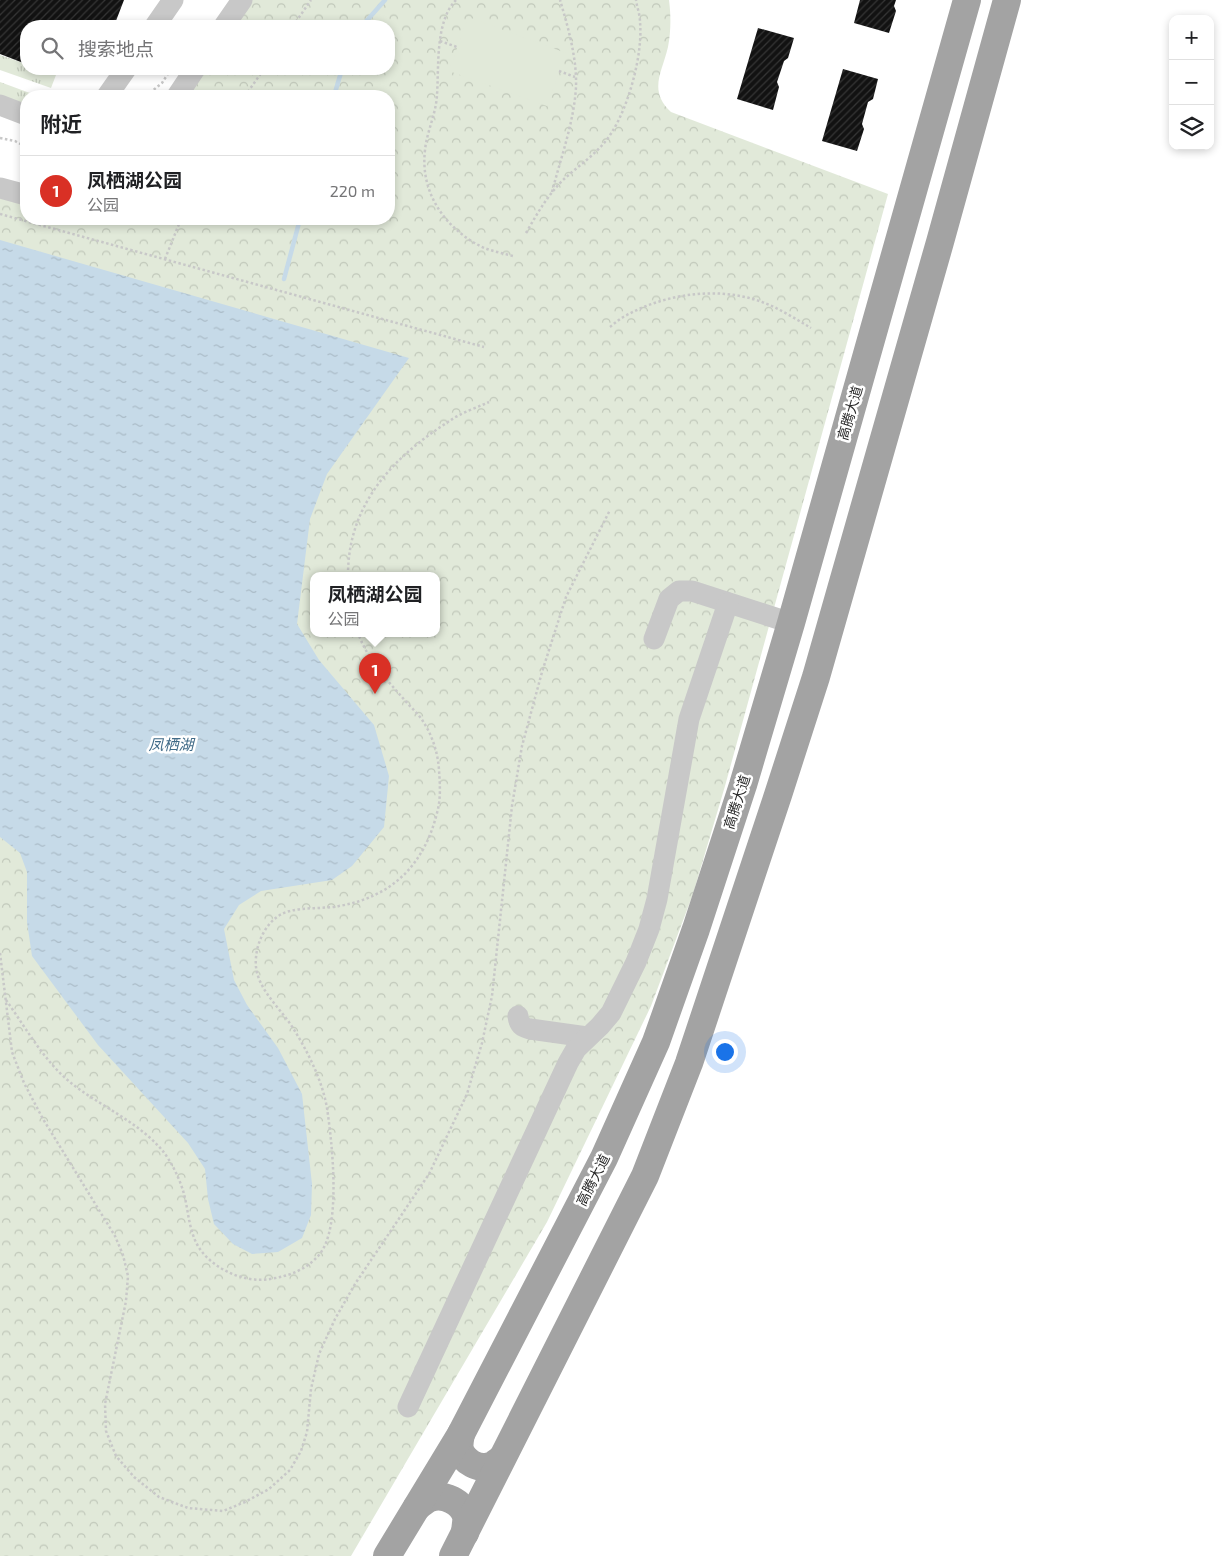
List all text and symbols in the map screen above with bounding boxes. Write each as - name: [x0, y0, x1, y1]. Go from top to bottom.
- map controls: [1169, 15, 1214, 150]
- button: +: [1169, 15, 1214, 60]
- search box: [20, 20, 395, 75]
- icon: search: [38, 34, 66, 62]
- text: 搜索地点: [78, 37, 154, 60]
- button: −: [1169, 60, 1214, 105]
- button: layers: [1169, 105, 1214, 150]
- text: 附近: [40, 111, 82, 136]
- text: 凤栖湖公园: [87, 168, 182, 191]
- text: 1: [53, 181, 59, 200]
- text: 220 m: [330, 181, 375, 200]
- text: 公园: [87, 195, 119, 214]
- street label: 高腾大道: [834, 384, 865, 442]
- popup: [310, 572, 440, 637]
- text: 凤栖湖公园: [327, 582, 423, 605]
- text: 公园: [327, 609, 360, 628]
- pin: 1: [359, 653, 391, 694]
- water label: 凤栖湖: [148, 735, 195, 753]
- street label: 高腾大道: [720, 773, 753, 831]
- your location: [712, 1039, 738, 1065]
- street label: 高腾大道: [572, 1151, 613, 1209]

